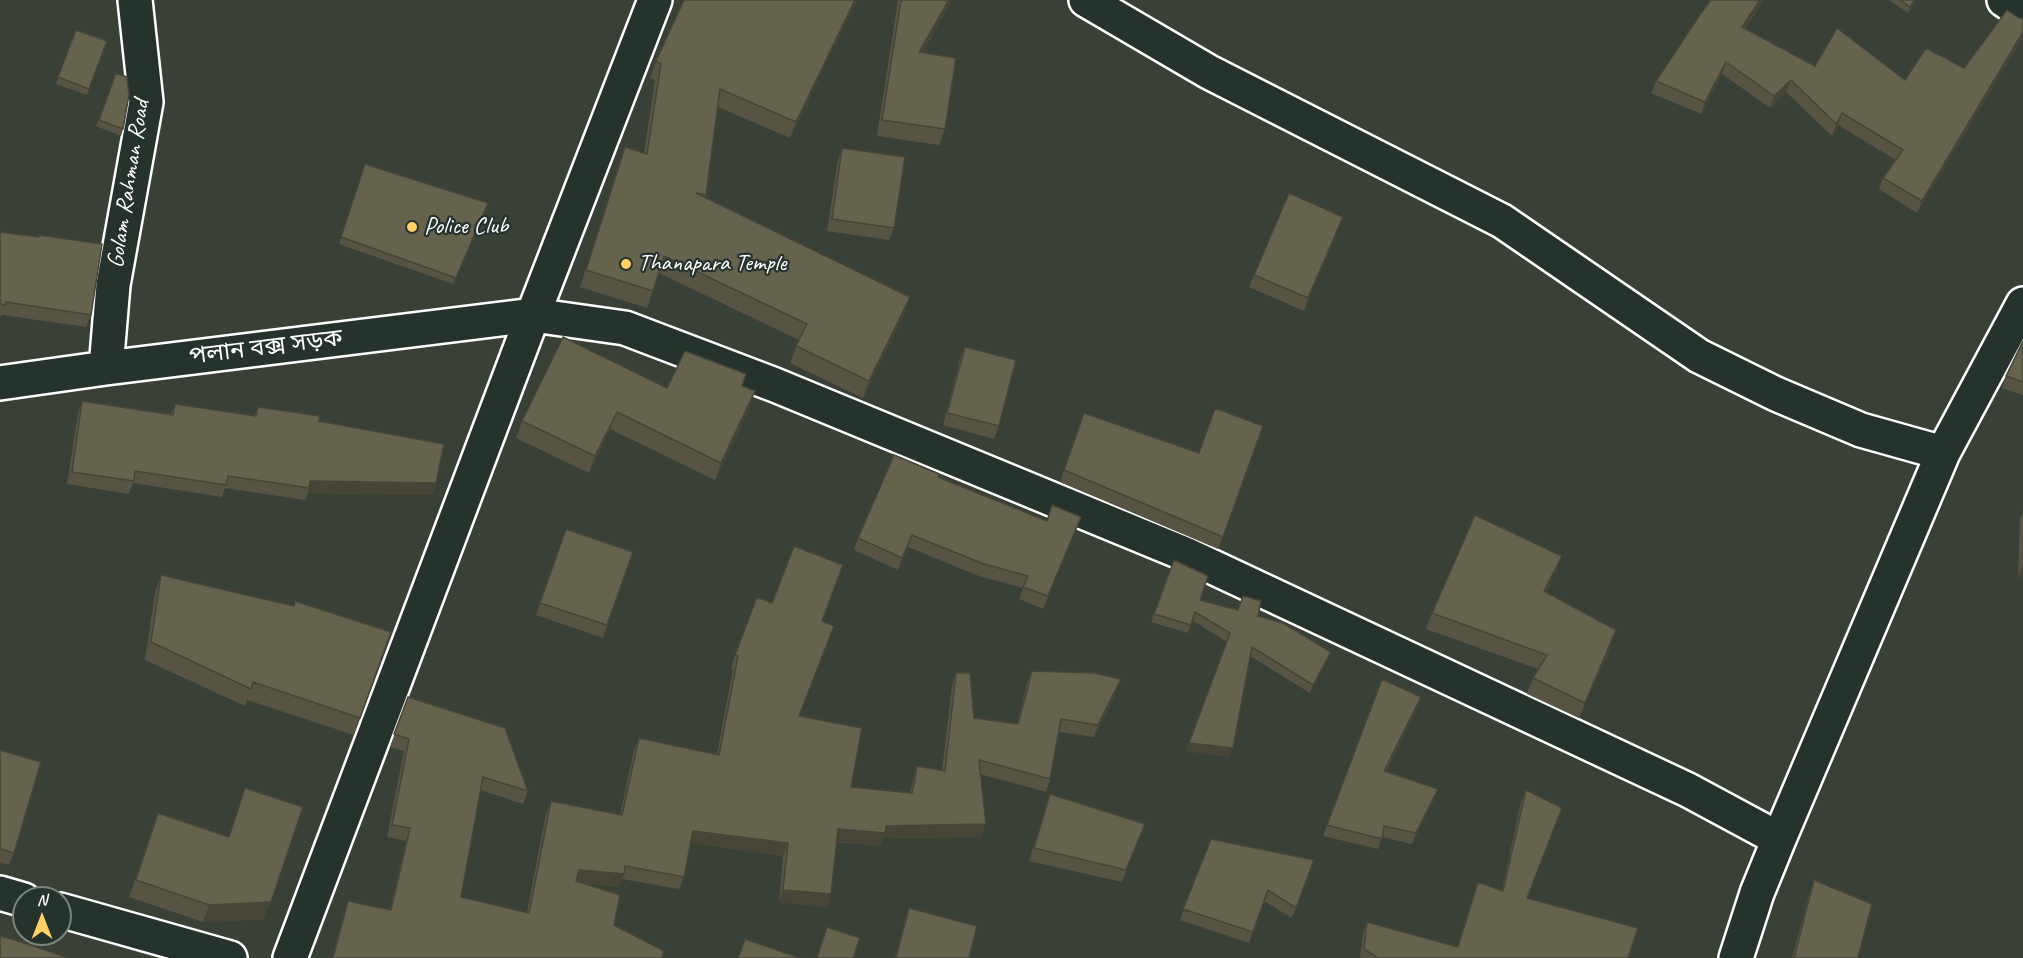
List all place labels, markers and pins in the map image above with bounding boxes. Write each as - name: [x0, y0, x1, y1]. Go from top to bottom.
- place label: Police Club: [424, 213, 508, 241]
- marker: Police Club: [405, 220, 419, 234]
- place label: Thanapara Temple: [638, 250, 786, 278]
- marker: Thanapara Temple: [619, 257, 633, 271]

